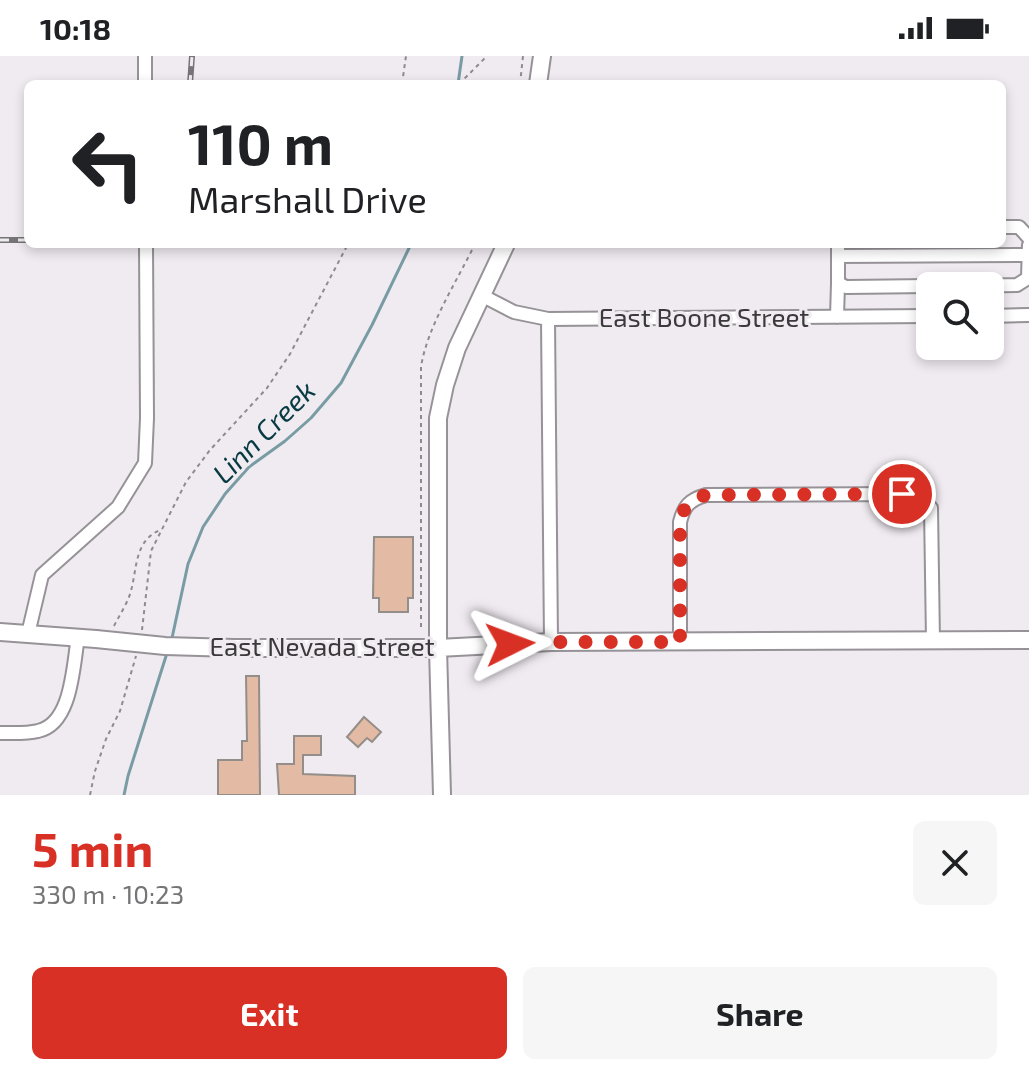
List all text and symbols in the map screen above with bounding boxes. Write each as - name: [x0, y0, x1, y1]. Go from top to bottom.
- text: 10:18: [40, 10, 111, 46]
- text: 110 m: [188, 109, 333, 176]
- icon: left: [56, 112, 160, 216]
- text: Marshall Drive: [188, 177, 427, 220]
- map controls: [916, 272, 1004, 360]
- button: search: [916, 272, 1004, 360]
- street label: East Boone Street: [599, 301, 809, 332]
- water label: Linn Creek: [205, 373, 322, 490]
- pin: [868, 460, 936, 528]
- icon: arrive: [880, 472, 924, 516]
- position arrow: [468, 602, 552, 686]
- street label: East Nevada Street: [209, 630, 435, 661]
- text: 5 min: [32, 819, 153, 877]
- button: close: [913, 821, 997, 905]
- text: 330 m · 10:23: [32, 878, 184, 909]
- button: Exit: [32, 967, 507, 1059]
- button: Share: [523, 967, 997, 1059]

